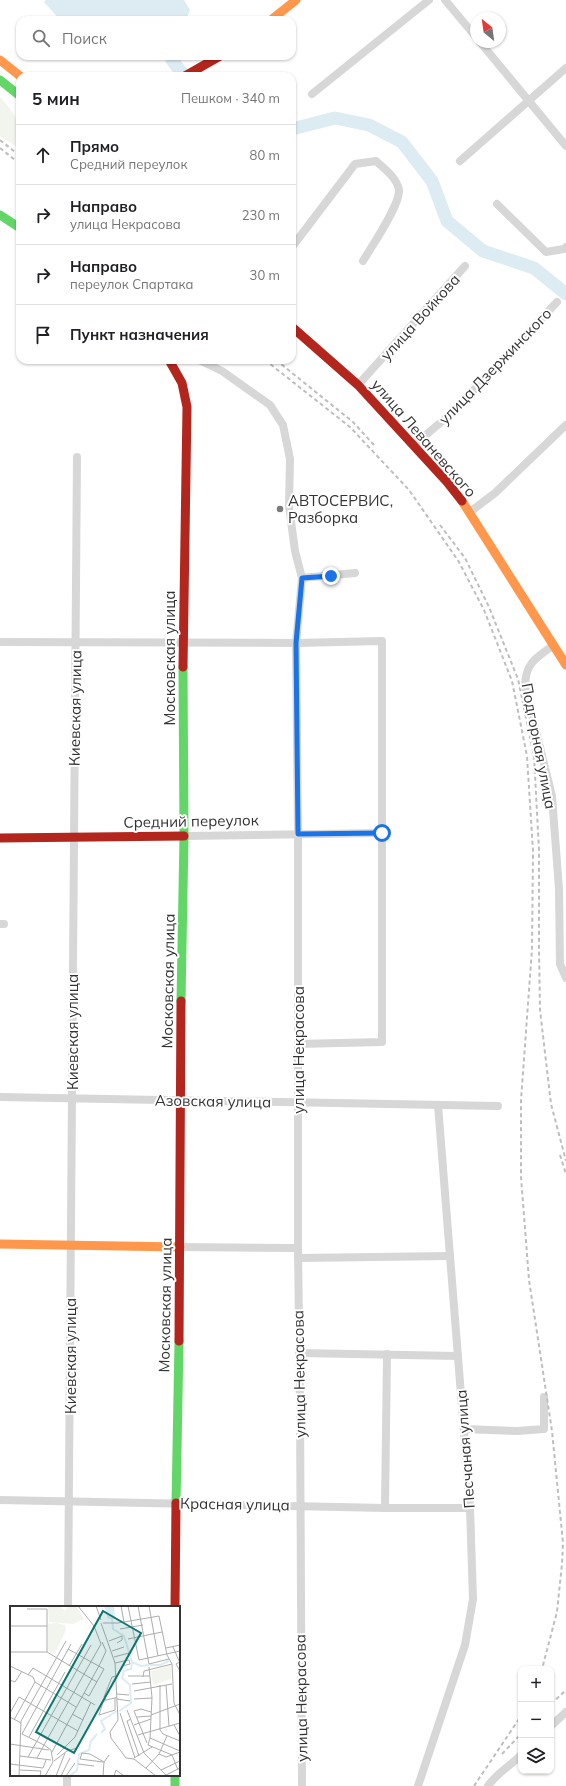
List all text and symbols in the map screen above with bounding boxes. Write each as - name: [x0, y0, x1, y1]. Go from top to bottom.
- north arrow: [470, 12, 506, 48]
- search box: [16, 16, 296, 60]
- icon: search: [30, 27, 52, 49]
- text: Поиск: [62, 29, 107, 48]
- text: 5 мин: [32, 88, 80, 109]
- text: Пешком · 340 m: [181, 90, 280, 106]
- text: Прямо: [70, 137, 119, 156]
- icon: ahead: [32, 144, 54, 166]
- text: 80 m: [250, 147, 280, 163]
- text: Средний переулок: [70, 156, 187, 172]
- text: Направо: [70, 197, 137, 216]
- icon: right: [32, 204, 54, 226]
- text: 230 m: [242, 207, 280, 223]
- text: улица Некрасова: [70, 216, 181, 232]
- text: Направо: [70, 257, 137, 276]
- icon: right: [32, 264, 54, 286]
- text: 30 m: [250, 267, 280, 283]
- street label: улица Войкова: [376, 270, 464, 364]
- text: переулок Спартака: [70, 276, 193, 292]
- street label: улица Дзержинского: [434, 304, 556, 428]
- icon: arrive: [32, 324, 54, 346]
- text: Пункт назначения: [70, 325, 209, 344]
- street label: улица Леваневского: [368, 375, 480, 501]
- place label: АВТОСЕРВИС, Разборка: [288, 491, 393, 527]
- marker: АВТОСЕРВИС, Разборка: [275, 504, 285, 514]
- route end: [322, 567, 340, 585]
- street label: Московская улица: [160, 591, 179, 725]
- street label: Киевская улица: [64, 650, 86, 766]
- street label: Подгорная улица: [517, 681, 561, 811]
- street label: Средний переулок: [123, 810, 260, 832]
- route start: [373, 824, 391, 842]
- street label: Московская улица: [157, 913, 179, 1049]
- street label: Киевская улица: [63, 974, 82, 1090]
- street label: улица Некрасова: [289, 986, 308, 1114]
- street label: Азовская улица: [155, 1090, 271, 1112]
- street label: Московская улица: [154, 1237, 176, 1373]
- street label: Киевская улица: [61, 1298, 80, 1414]
- street label: улица Некрасова: [288, 1310, 310, 1438]
- street label: Песчаная улица: [451, 1389, 479, 1509]
- street label: Красная улица: [180, 1494, 290, 1514]
- inset map: [10, 1606, 180, 1776]
- street label: улица Некрасова: [290, 1634, 312, 1762]
- map controls: [518, 1666, 554, 1774]
- button: +: [518, 1666, 554, 1702]
- button: −: [518, 1702, 554, 1738]
- button: layers: [518, 1738, 554, 1774]

